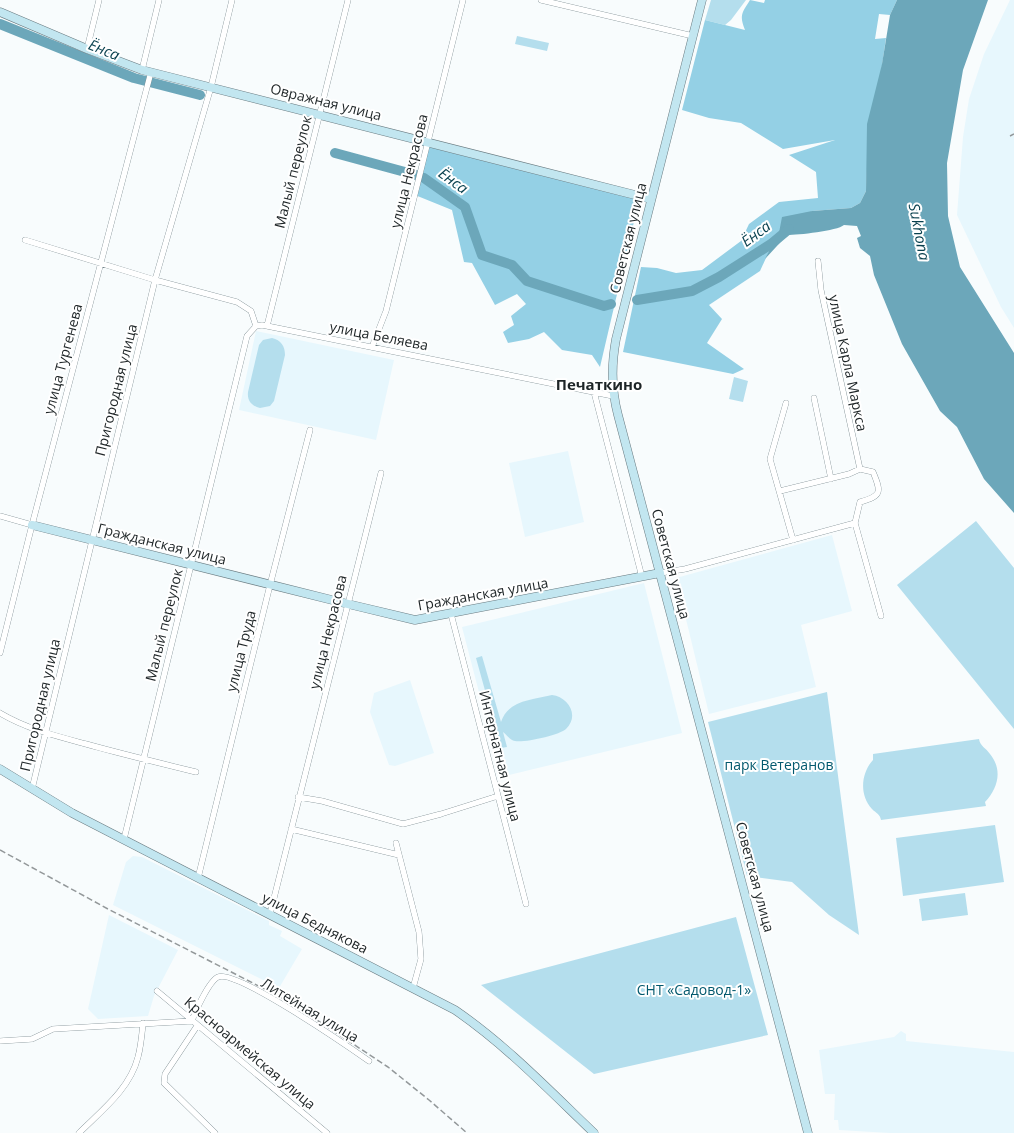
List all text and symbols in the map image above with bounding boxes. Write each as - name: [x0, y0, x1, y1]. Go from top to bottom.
- water label: Ёнса: [86, 34, 123, 65]
- street label: Овражная улица: [268, 78, 384, 125]
- street label: улица Некрасова: [385, 112, 432, 230]
- street label: Малый переулок: [269, 113, 316, 230]
- water label: Ёнса: [435, 163, 473, 198]
- street label: Советская улица: [605, 181, 650, 295]
- water label: Sukhona: [905, 202, 935, 263]
- water label: Ёнса: [737, 215, 775, 251]
- street label: улица Карла Маркса: [825, 293, 872, 433]
- street label: улица Тургенева: [39, 301, 86, 416]
- street label: улица Беляева: [328, 317, 430, 354]
- street label: Пригородная улица: [90, 322, 141, 458]
- district label: Печаткино: [556, 374, 642, 394]
- street label: Советская улица: [648, 507, 695, 621]
- street label: Гражданская улица: [96, 518, 229, 569]
- street label: Малый переулок: [140, 566, 187, 683]
- street label: улица Некрасова: [304, 573, 351, 691]
- street label: Гражданская улица: [416, 573, 550, 614]
- street label: улица Труда: [221, 608, 260, 694]
- street label: Пригородная улица: [15, 637, 64, 773]
- street label: Интернатная улица: [475, 688, 526, 823]
- park label: парк Ветеранов: [725, 755, 833, 774]
- street label: Советская улица: [732, 820, 779, 934]
- street label: улица Беднякова: [259, 888, 372, 958]
- street label: Литейная улица: [258, 973, 363, 1046]
- park label: СНТ «Садовод-1»: [637, 980, 751, 999]
- street label: Красноармейская улица: [181, 992, 320, 1113]

